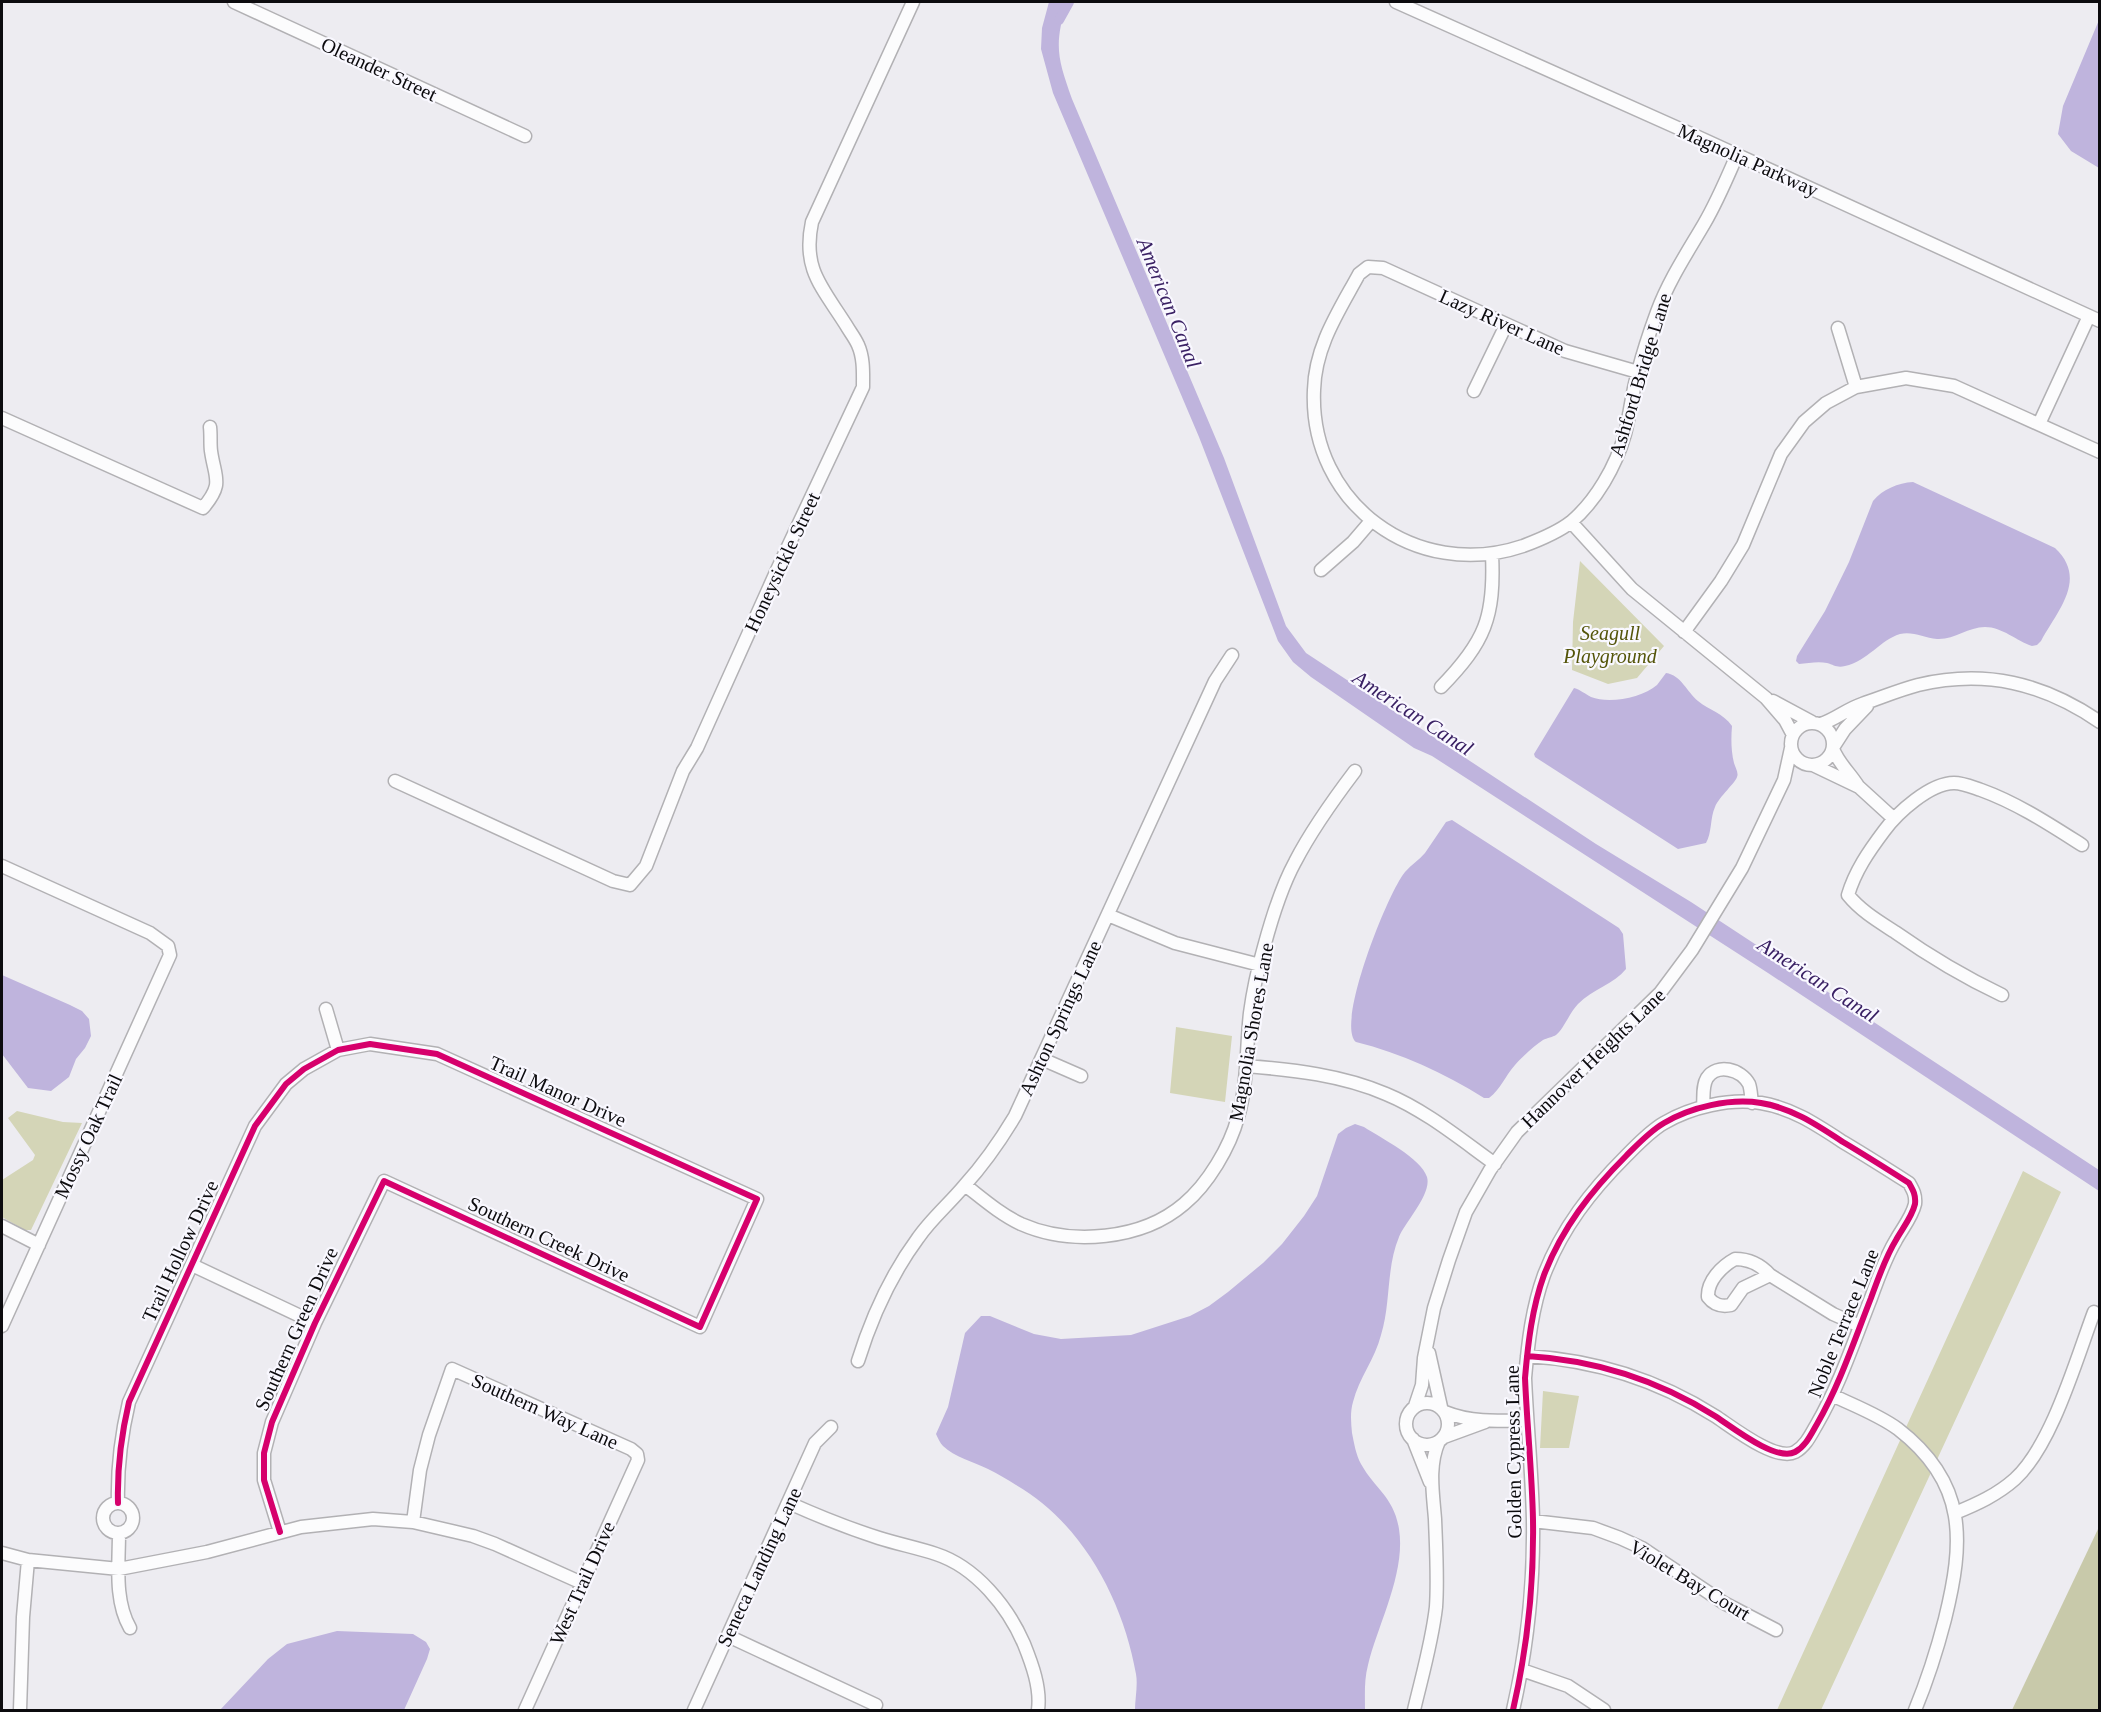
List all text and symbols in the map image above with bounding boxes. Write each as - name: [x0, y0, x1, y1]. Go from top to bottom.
- street label: Oleander Street: [318, 33, 441, 106]
- street label: Magnolia Parkway: [1674, 119, 1822, 202]
- water label: American Canal: [1131, 233, 1206, 372]
- street label: Lazy River Lane: [1436, 285, 1568, 360]
- street label: Ashford Bridge Lane: [1605, 290, 1676, 460]
- street label: Honeysickle Street: [740, 488, 825, 636]
- park label: Seagull Playground: [1562, 622, 1658, 668]
- water label: American Canal: [1347, 664, 1478, 761]
- water label: American Canal: [1752, 931, 1883, 1028]
- street label: Ashton Springs Lane: [1014, 937, 1107, 1100]
- street label: Magnolia Shores Lane: [1224, 941, 1279, 1123]
- street label: Hannover Heights Lane: [1517, 984, 1670, 1133]
- street label: Trail Manor Drive: [486, 1051, 630, 1131]
- street label: Mossy Oak Trail: [50, 1070, 127, 1202]
- street label: Trail Hollow Drive: [138, 1177, 222, 1325]
- street label: Southern Creek Drive: [465, 1192, 633, 1286]
- street label: Southern Green Drive: [250, 1244, 342, 1414]
- street label: Noble Terrace Lane: [1803, 1245, 1883, 1400]
- street label: Golden Cypress Lane: [1500, 1365, 1527, 1539]
- street label: Southern Way Lane: [468, 1369, 622, 1454]
- street label: Seneca Landing Lane: [712, 1484, 807, 1651]
- street label: West Trail Drive: [545, 1518, 619, 1648]
- street label: Violet Bay Court: [1625, 1535, 1755, 1626]

